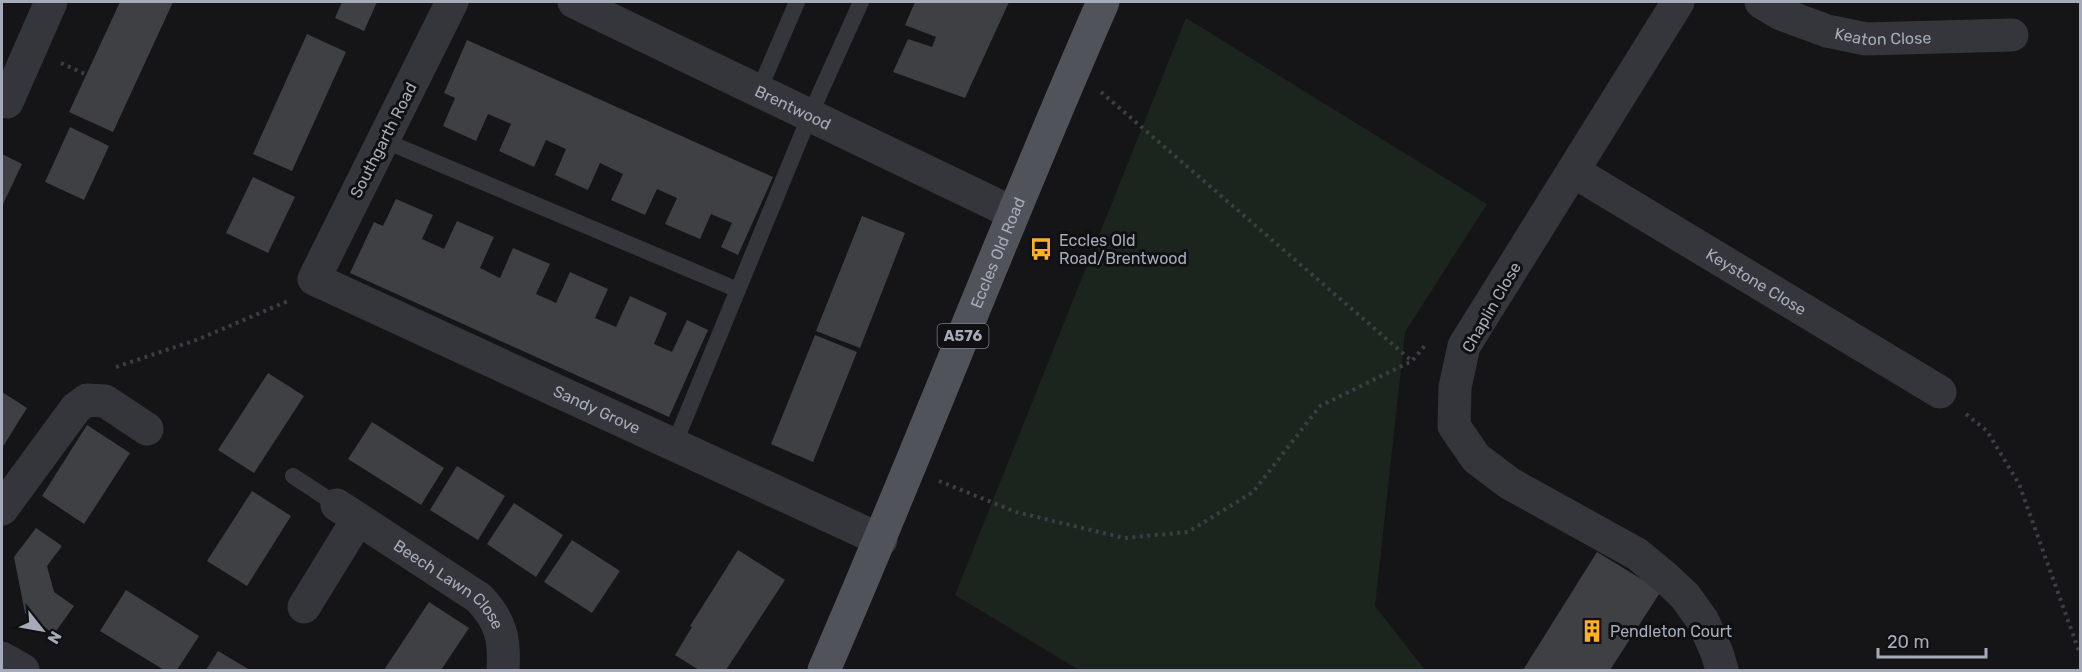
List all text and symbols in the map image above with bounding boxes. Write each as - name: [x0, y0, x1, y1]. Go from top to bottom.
- street label: Keaton Close: [1833, 24, 1932, 49]
- street label: Southgarth Road: [346, 79, 421, 201]
- street label: Brentwood: [752, 81, 834, 134]
- street label: Eccles Old Road: [967, 194, 1029, 311]
- place label: Eccles Old Road/Brentwood: [1059, 231, 1187, 268]
- bus stop icon: Eccles Old Road/Brentwood: [1028, 236, 1054, 262]
- street label: Keystone Close: [1703, 244, 1810, 319]
- street label: Chaplin Close: [1458, 259, 1525, 356]
- road number: A576: [938, 324, 988, 348]
- street label: Sandy Grove: [550, 382, 643, 438]
- street label: Beech Lawn Close: [390, 536, 507, 632]
- north arrow: [12, 600, 72, 660]
- building icon: Pendleton Court: [1579, 618, 1605, 644]
- scale bar: [1878, 621, 1986, 659]
- place label: Pendleton Court: [1610, 622, 1732, 641]
- text: N: [43, 628, 66, 647]
- text: 20 m: [1887, 631, 1929, 653]

